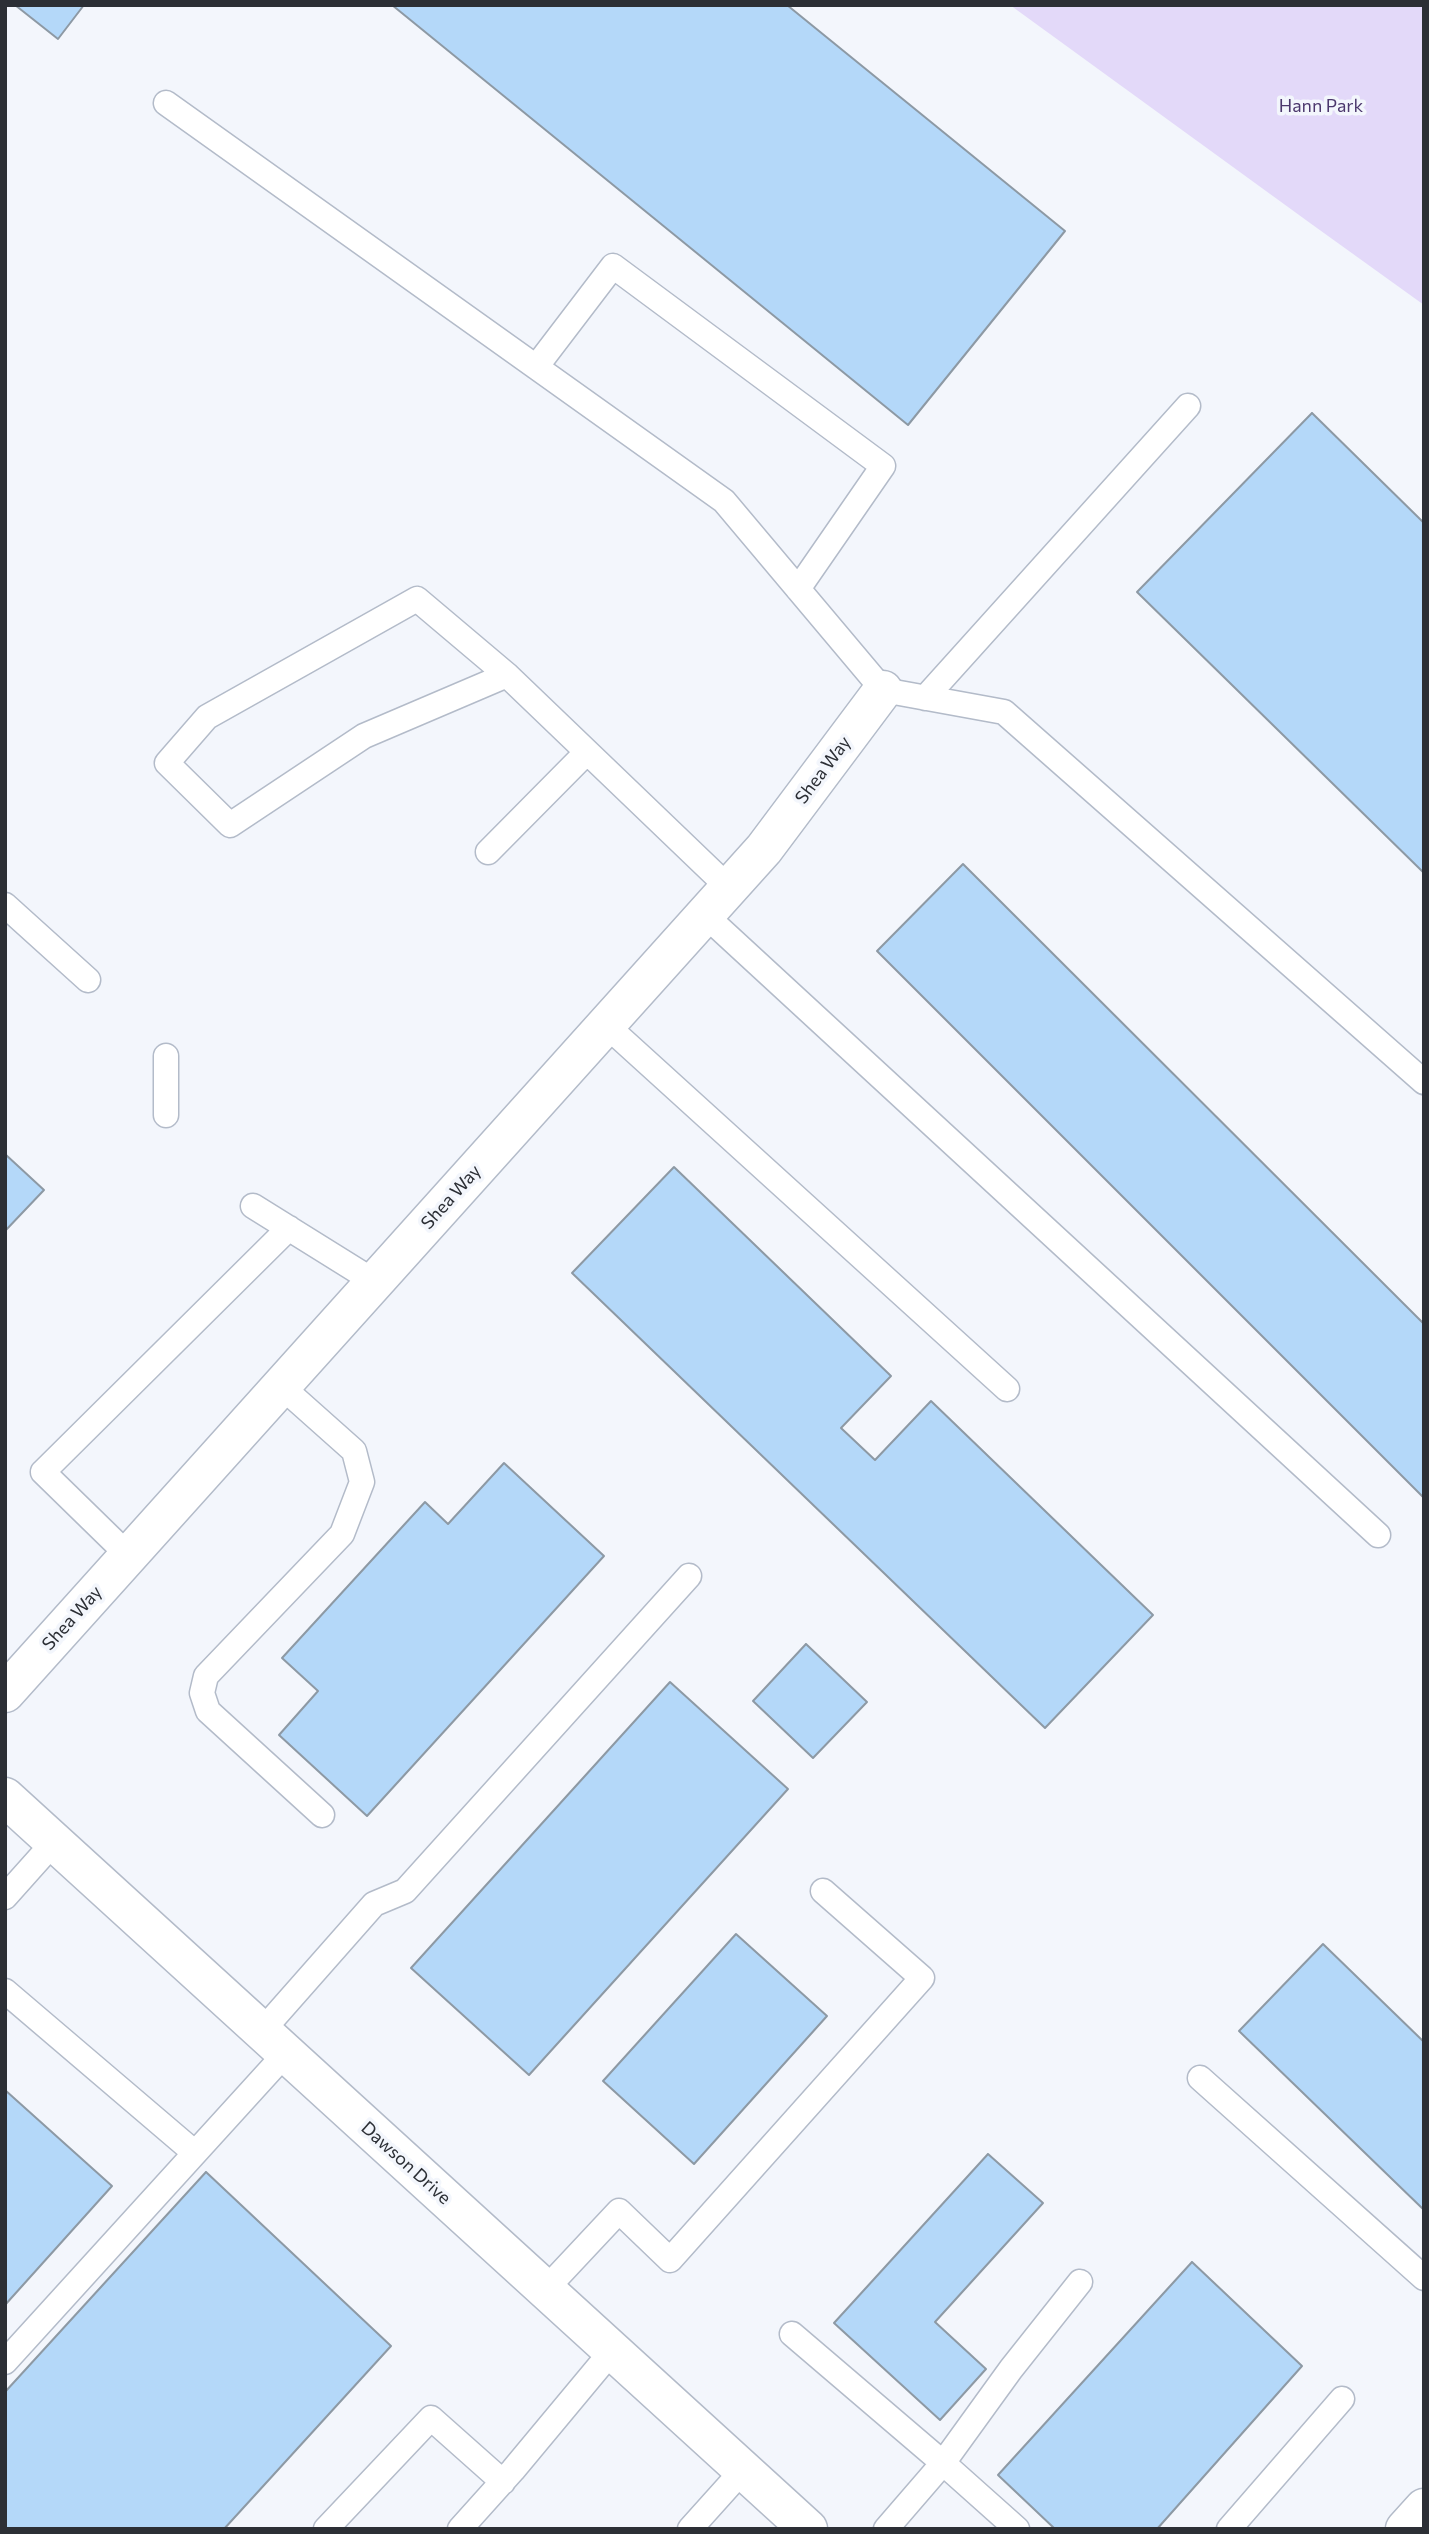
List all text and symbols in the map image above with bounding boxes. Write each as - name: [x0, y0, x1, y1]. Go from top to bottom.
- park label: Hann Park: [1279, 95, 1363, 117]
- street label: Shea Way: [791, 732, 855, 808]
- street label: Shea Way: [416, 1160, 486, 1234]
- street label: Shea Way: [37, 1581, 107, 1655]
- street label: Dawson Drive: [357, 2117, 455, 2209]

